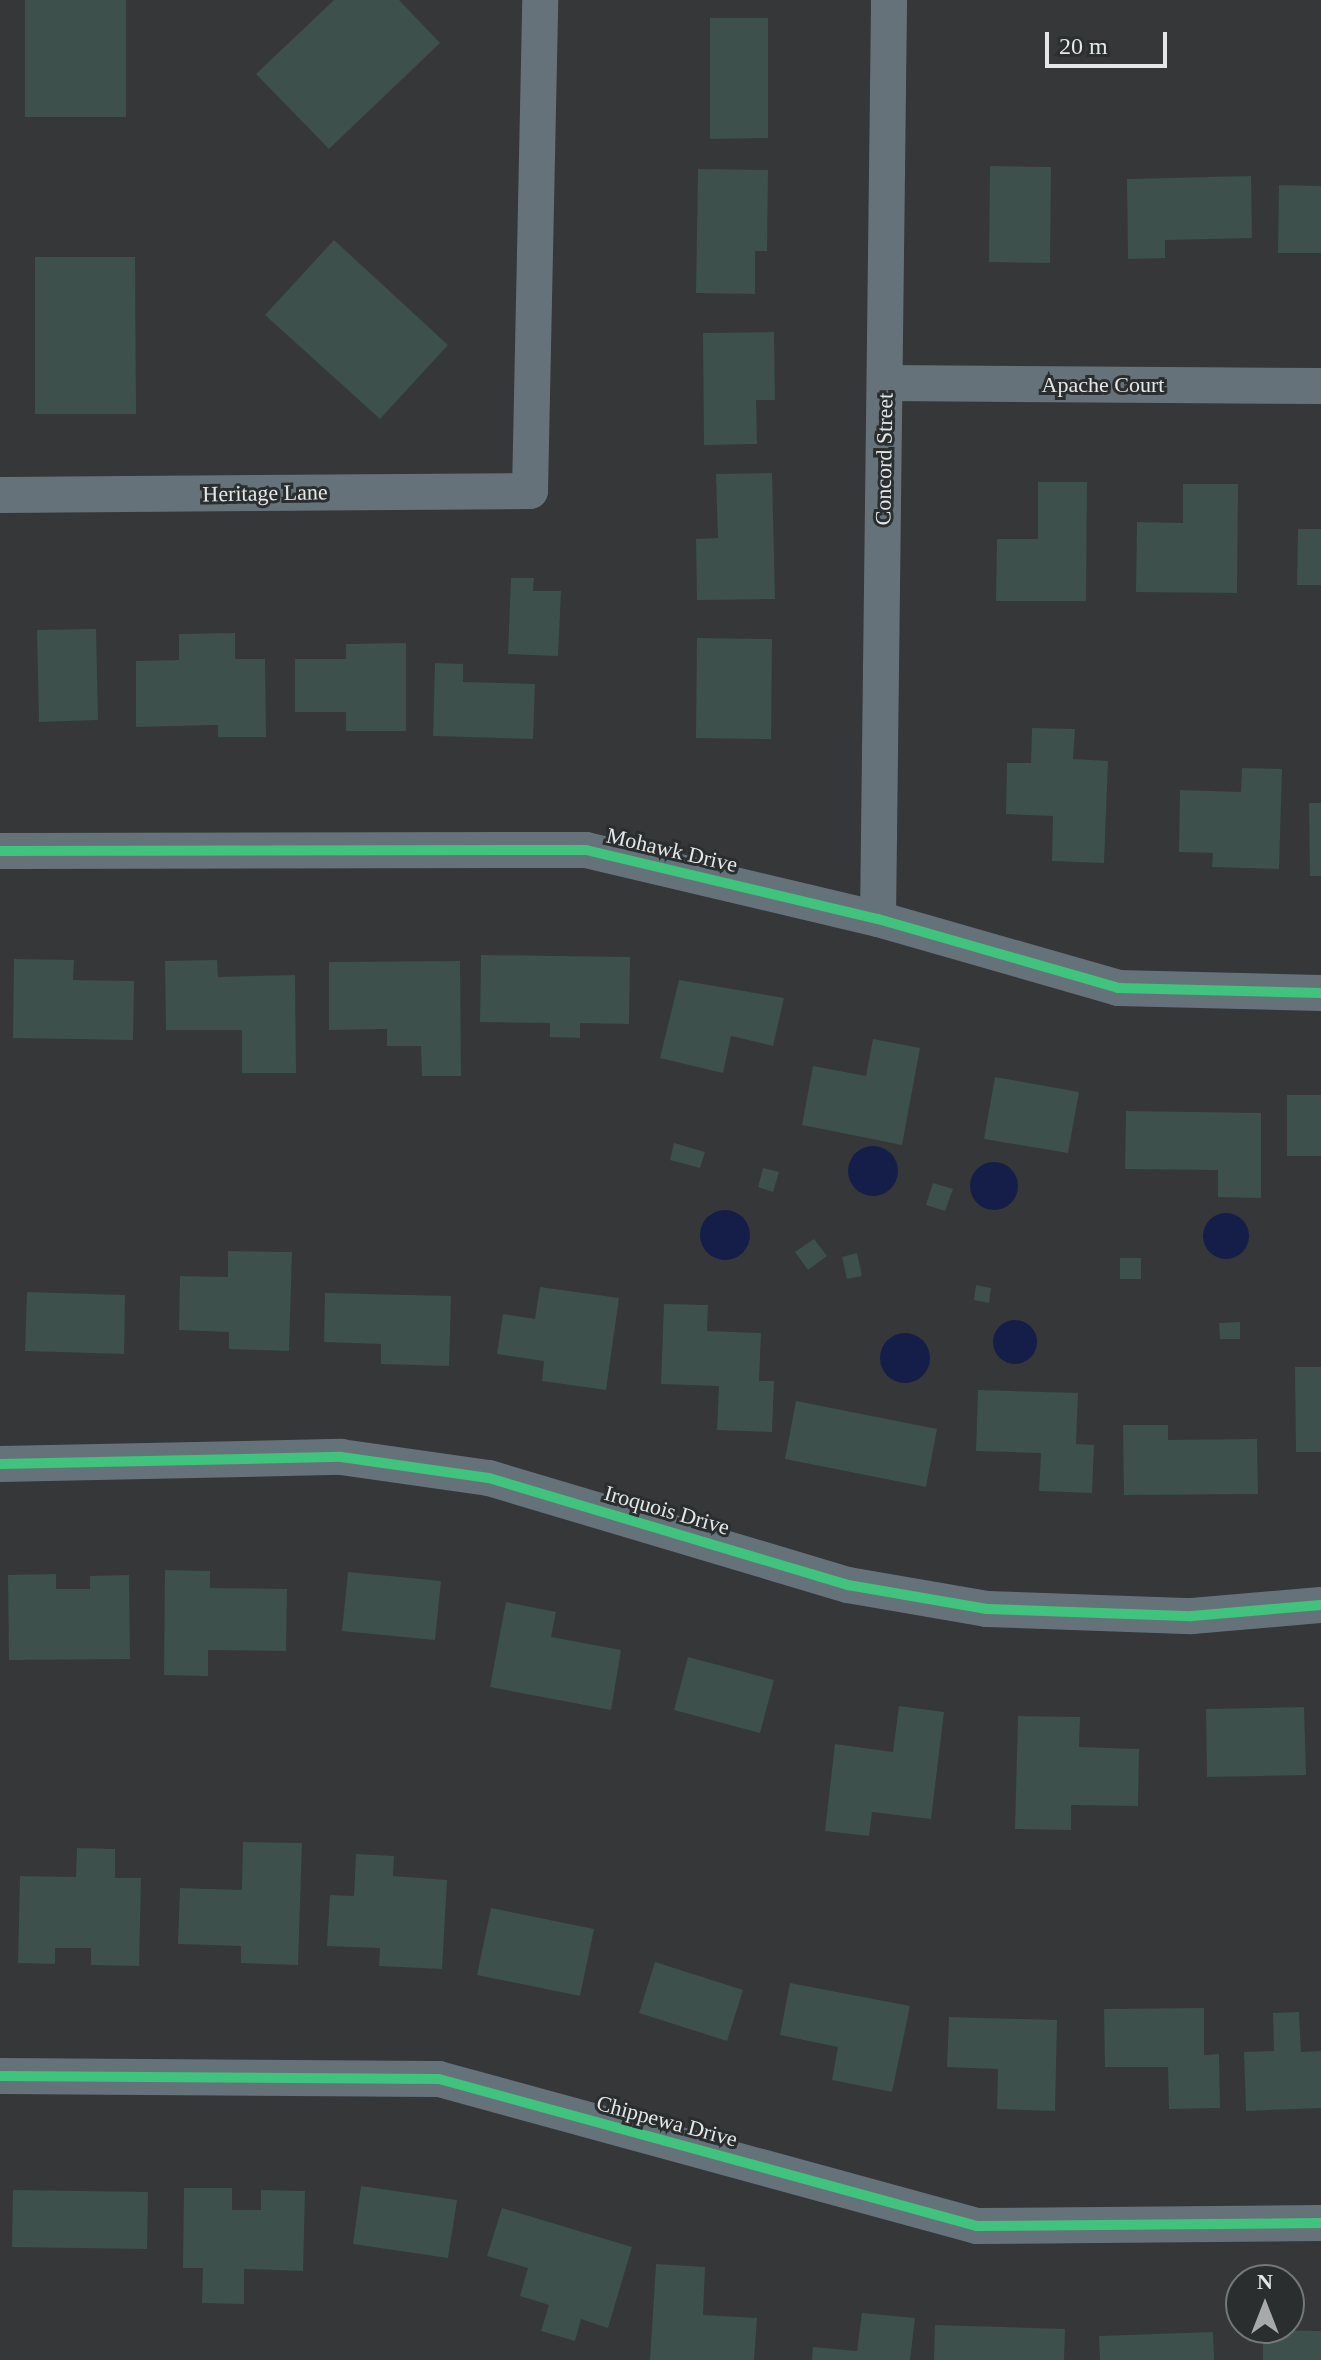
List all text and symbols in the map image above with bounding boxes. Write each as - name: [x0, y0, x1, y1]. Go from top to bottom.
- scale bar: [1049, 16, 1171, 66]
- text: 20 m: [1059, 33, 1108, 59]
- street label: Apache Court: [1042, 372, 1164, 398]
- street label: Concord Street: [870, 392, 898, 526]
- street label: Heritage Lane: [202, 479, 328, 507]
- street label: Mohawk Drive: [604, 822, 740, 878]
- street label: Iroquois Drive: [601, 1480, 733, 1540]
- street label: Chippewa Drive: [594, 2090, 740, 2152]
- north arrow: [1225, 2264, 1305, 2344]
- text: N: [1257, 2269, 1273, 2294]

